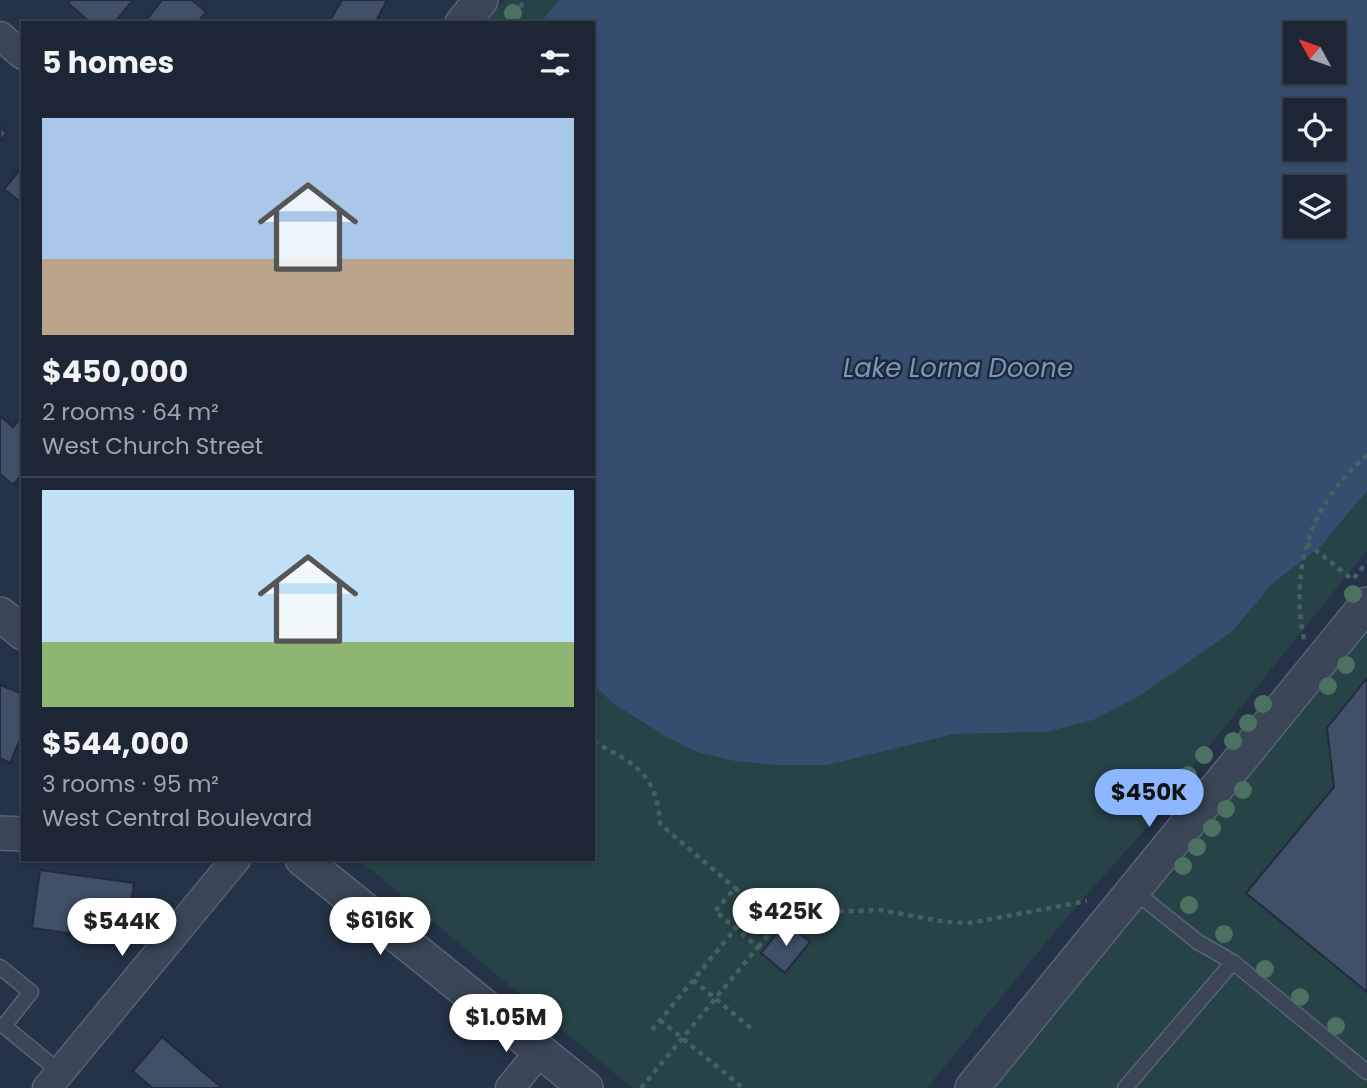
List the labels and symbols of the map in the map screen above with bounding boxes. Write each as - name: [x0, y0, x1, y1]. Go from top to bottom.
- north arrow: [1283, 21, 1346, 84]
- water label: Lake Lorna Doone: [843, 350, 1073, 386]
- pin: $450K: [1100, 770, 1198, 829]
- pin: $425K: [737, 888, 835, 948]
- pin: $544K: [73, 898, 171, 958]
- pin: $616K: [331, 898, 429, 957]
- pin: $1.05M: [449, 995, 563, 1054]

